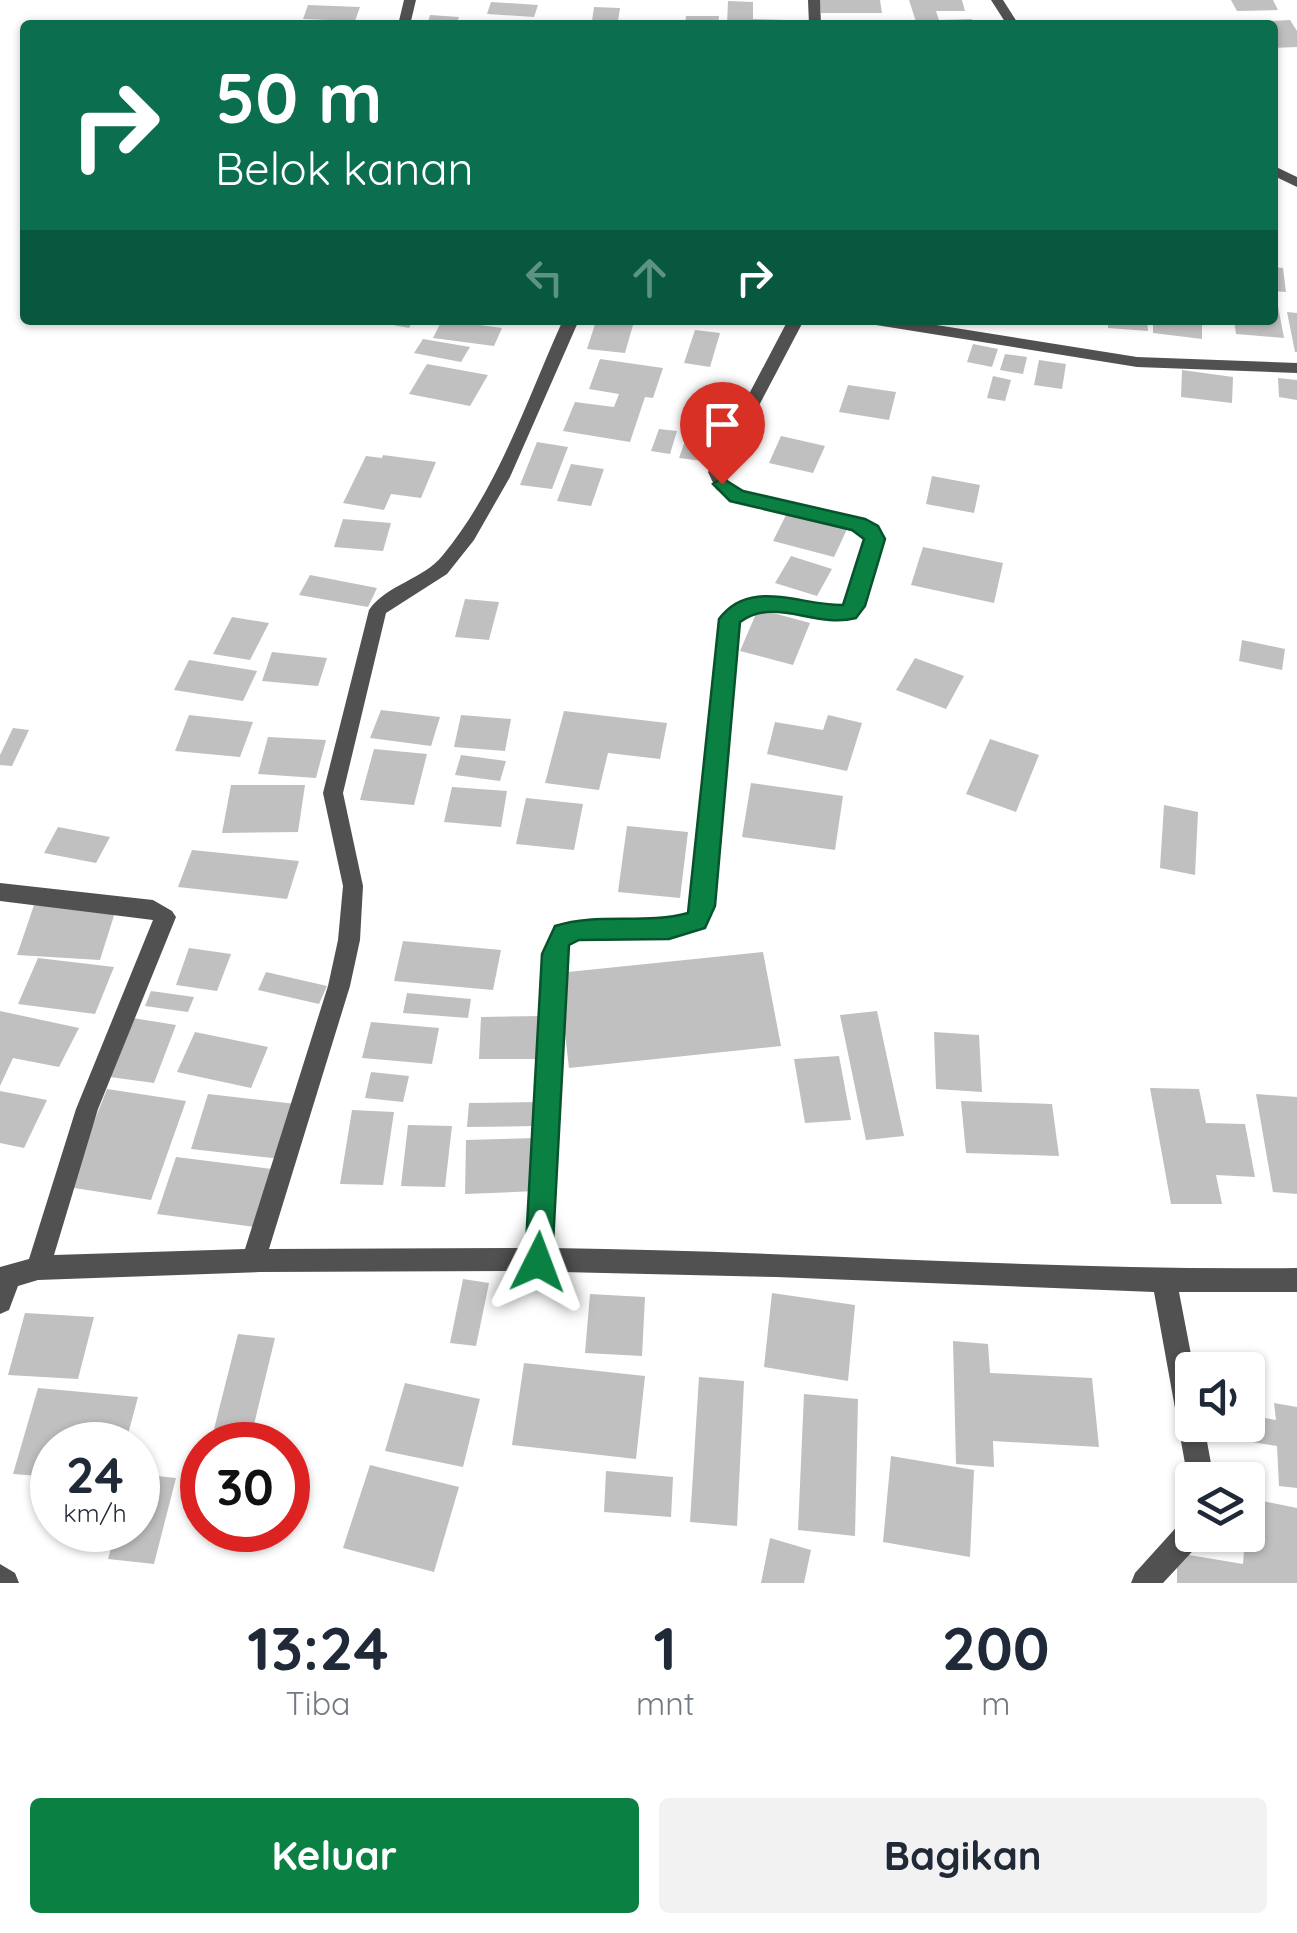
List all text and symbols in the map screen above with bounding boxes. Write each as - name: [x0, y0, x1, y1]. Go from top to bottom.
- text: 50 m: [215, 53, 382, 141]
- icon: right: [50, 60, 180, 190]
- text: Belok kanan: [215, 140, 474, 196]
- icon: left: [517, 250, 572, 305]
- icon: ahead: [622, 250, 677, 305]
- icon: right: [727, 250, 782, 305]
- pin: [680, 382, 765, 485]
- icon: arrive: [695, 397, 750, 452]
- position arrow: [486, 1210, 590, 1314]
- map controls: [1175, 1352, 1265, 1552]
- button: sound: [1175, 1352, 1265, 1442]
- speed limit sign: 30: [180, 1422, 310, 1552]
- text: 24: [66, 1443, 124, 1506]
- button: layers: [1175, 1462, 1265, 1552]
- text: km/h: [63, 1497, 127, 1528]
- text: 13:24: [247, 1610, 389, 1685]
- text: 1: [654, 1610, 677, 1685]
- text: 200: [942, 1610, 1050, 1685]
- text: Tiba: [286, 1683, 350, 1723]
- text: mnt: [636, 1683, 695, 1723]
- text: m: [981, 1683, 1010, 1723]
- button: Keluar: [30, 1798, 639, 1913]
- button: Bagikan: [659, 1798, 1267, 1913]

